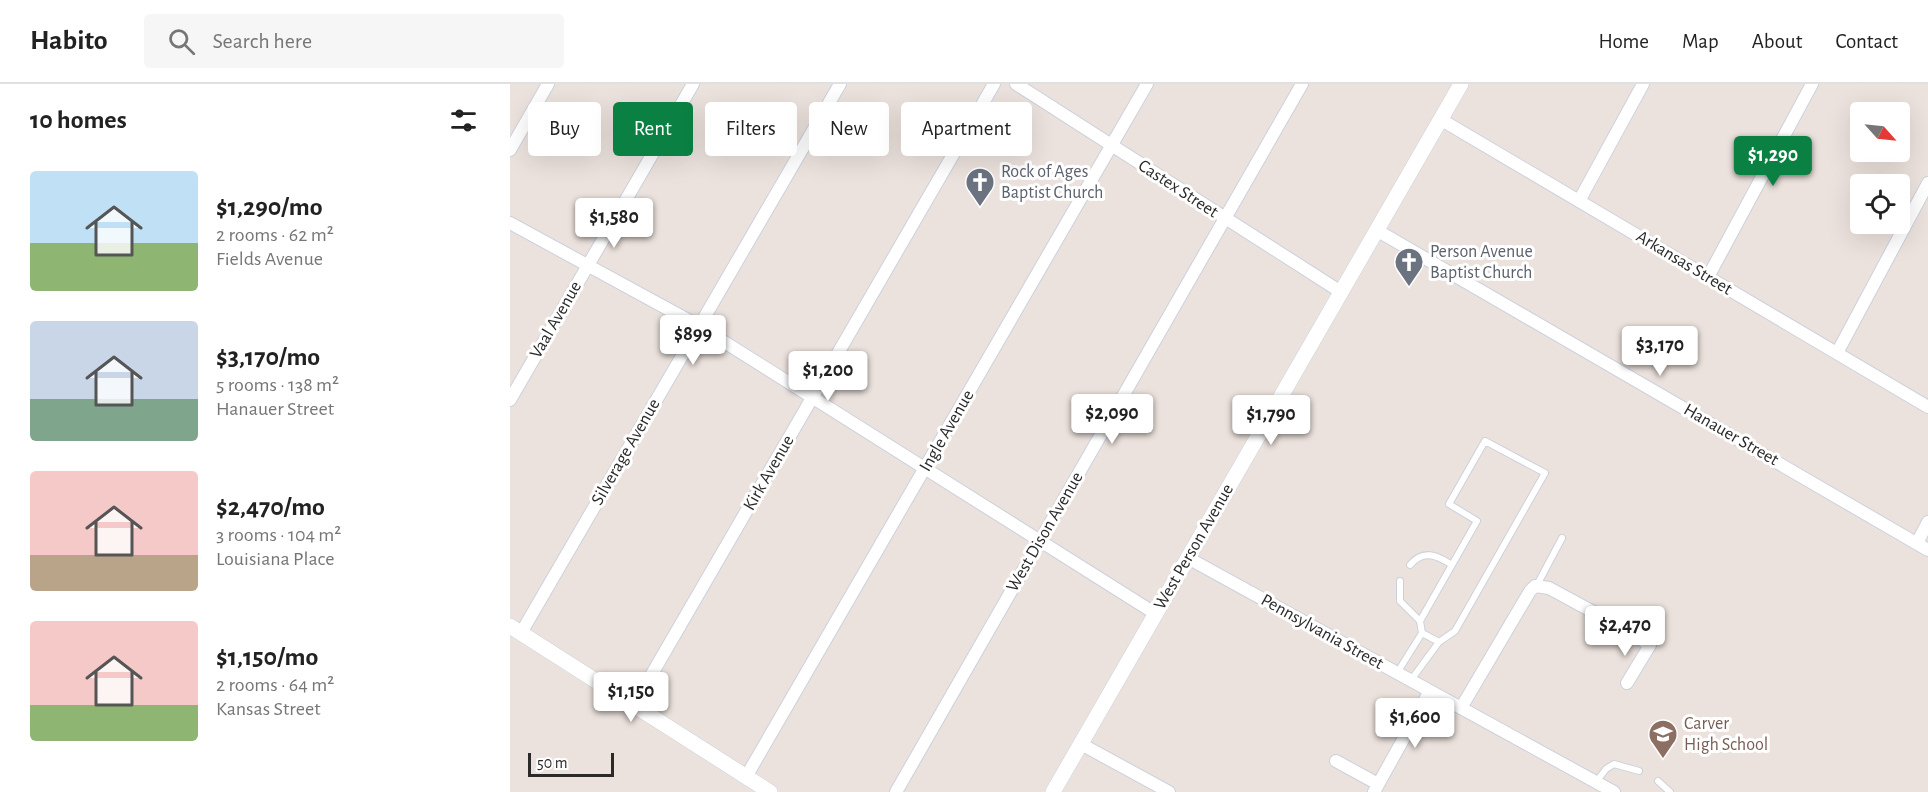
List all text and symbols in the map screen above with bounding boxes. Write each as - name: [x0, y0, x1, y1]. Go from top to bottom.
- search box: [144, 14, 564, 68]
- icon: search: [165, 25, 198, 58]
- text: Habito: [30, 27, 108, 55]
- text: Search here: [213, 30, 312, 52]
- text: Home: [1598, 31, 1649, 52]
- text: Map: [1682, 31, 1719, 52]
- text: About: [1752, 31, 1802, 52]
- text: Contact: [1835, 31, 1898, 52]
- chip: Buy: [528, 102, 601, 156]
- chip: Rent: [613, 102, 693, 156]
- chip: Filters: [705, 102, 797, 156]
- chip: New: [809, 102, 889, 156]
- chip: Apartment: [901, 102, 1032, 156]
- north arrow: [1850, 102, 1910, 162]
- map controls: [1850, 102, 1910, 234]
- icon: filters: [447, 104, 480, 137]
- text: 10 homes: [30, 107, 127, 133]
- pin: $1,290: [1724, 136, 1822, 187]
- text: $1,290: [1748, 145, 1798, 165]
- street label: Castex Street: [1135, 157, 1221, 222]
- place label: Rock of Ages Baptist Church: [1001, 163, 1103, 202]
- church icon: Rock of Ages Baptist Church: [964, 166, 996, 208]
- button: locate: [1850, 174, 1910, 234]
- text: $1,290/mo: [216, 194, 323, 220]
- icon: home: [78, 195, 150, 267]
- pin: $1,580: [565, 198, 663, 249]
- text: $1,580: [589, 207, 639, 227]
- text: 2 rooms · 62 m²: [216, 225, 334, 245]
- street label: Arkansas Street: [1633, 227, 1735, 299]
- place label: Person Avenue Baptist Church: [1430, 243, 1533, 282]
- church icon: Person Avenue Baptist Church: [1393, 246, 1425, 288]
- text: Fields Avenue: [216, 249, 323, 269]
- street label: Vaal Avenue: [527, 278, 585, 362]
- pin: $899: [657, 315, 729, 366]
- text: $899: [674, 324, 712, 344]
- pin: $3,170: [1611, 326, 1709, 377]
- text: $3,170: [1636, 335, 1684, 355]
- text: $3,170/mo: [216, 344, 320, 370]
- icon: home: [78, 345, 150, 417]
- pin: $1,200: [779, 351, 877, 402]
- text: $1,200: [802, 360, 854, 380]
- text: 5 rooms · 138 m²: [216, 375, 339, 395]
- street label: Ingle Avenue: [916, 387, 978, 475]
- pin: $2,090: [1063, 394, 1161, 445]
- pin: $1,790: [1222, 395, 1320, 446]
- street label: Silverage Avenue: [588, 396, 664, 508]
- text: Hanauer Street: [216, 399, 334, 419]
- street label: Hanauer Street: [1680, 401, 1782, 469]
- text: $2,090: [1085, 403, 1139, 423]
- text: $1,790: [1246, 404, 1296, 424]
- street label: Kirk Avenue: [740, 432, 798, 514]
- street label: West Dison Avenue: [1003, 469, 1087, 595]
- street label: West Person Avenue: [1151, 481, 1237, 613]
- text: $2,470/mo: [216, 494, 325, 520]
- icon: home: [78, 495, 150, 567]
- text: 3 rooms · 104 m²: [216, 525, 341, 545]
- text: Louisiana Place: [216, 549, 335, 569]
- street label: Pennsylvania Street: [1258, 591, 1386, 673]
- pin: $2,470: [1576, 606, 1674, 657]
- text: $2,470: [1599, 615, 1651, 635]
- text: $1,150/mo: [216, 644, 318, 670]
- icon: home: [78, 645, 150, 717]
- pin: $1,150: [582, 672, 680, 723]
- text: 2 rooms · 64 m²: [216, 675, 334, 695]
- text: $1,150: [607, 681, 655, 701]
- pin: $1,600: [1366, 698, 1464, 749]
- text: Kansas Street: [216, 699, 321, 719]
- text: $1,600: [1389, 707, 1441, 727]
- place label: Carver High School: [1684, 715, 1768, 754]
- school or university icon: Carver High School: [1647, 718, 1679, 760]
- scale bar: [528, 750, 614, 778]
- text: 50 m: [537, 755, 568, 771]

